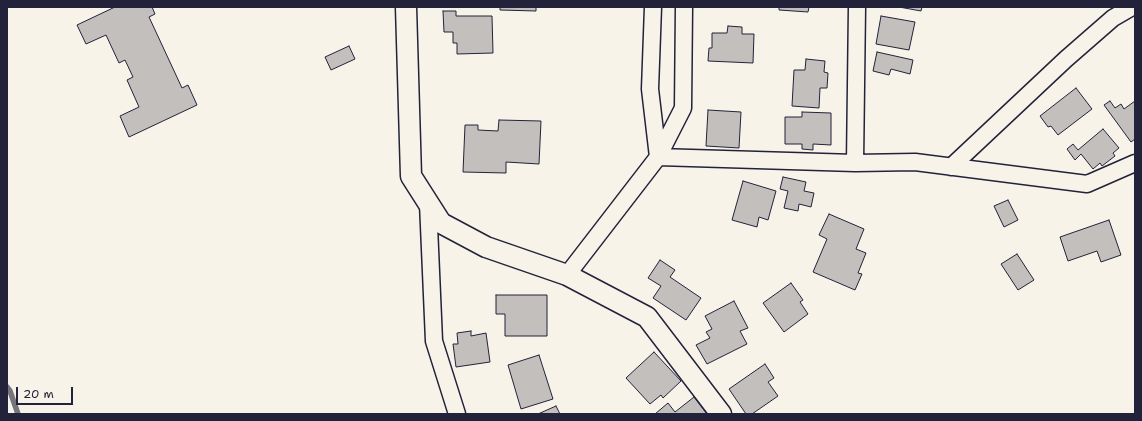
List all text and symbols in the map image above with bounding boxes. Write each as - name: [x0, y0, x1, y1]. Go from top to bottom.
- scale bar: [18, 379, 75, 405]
- text: 20 m: [23, 386, 54, 402]

